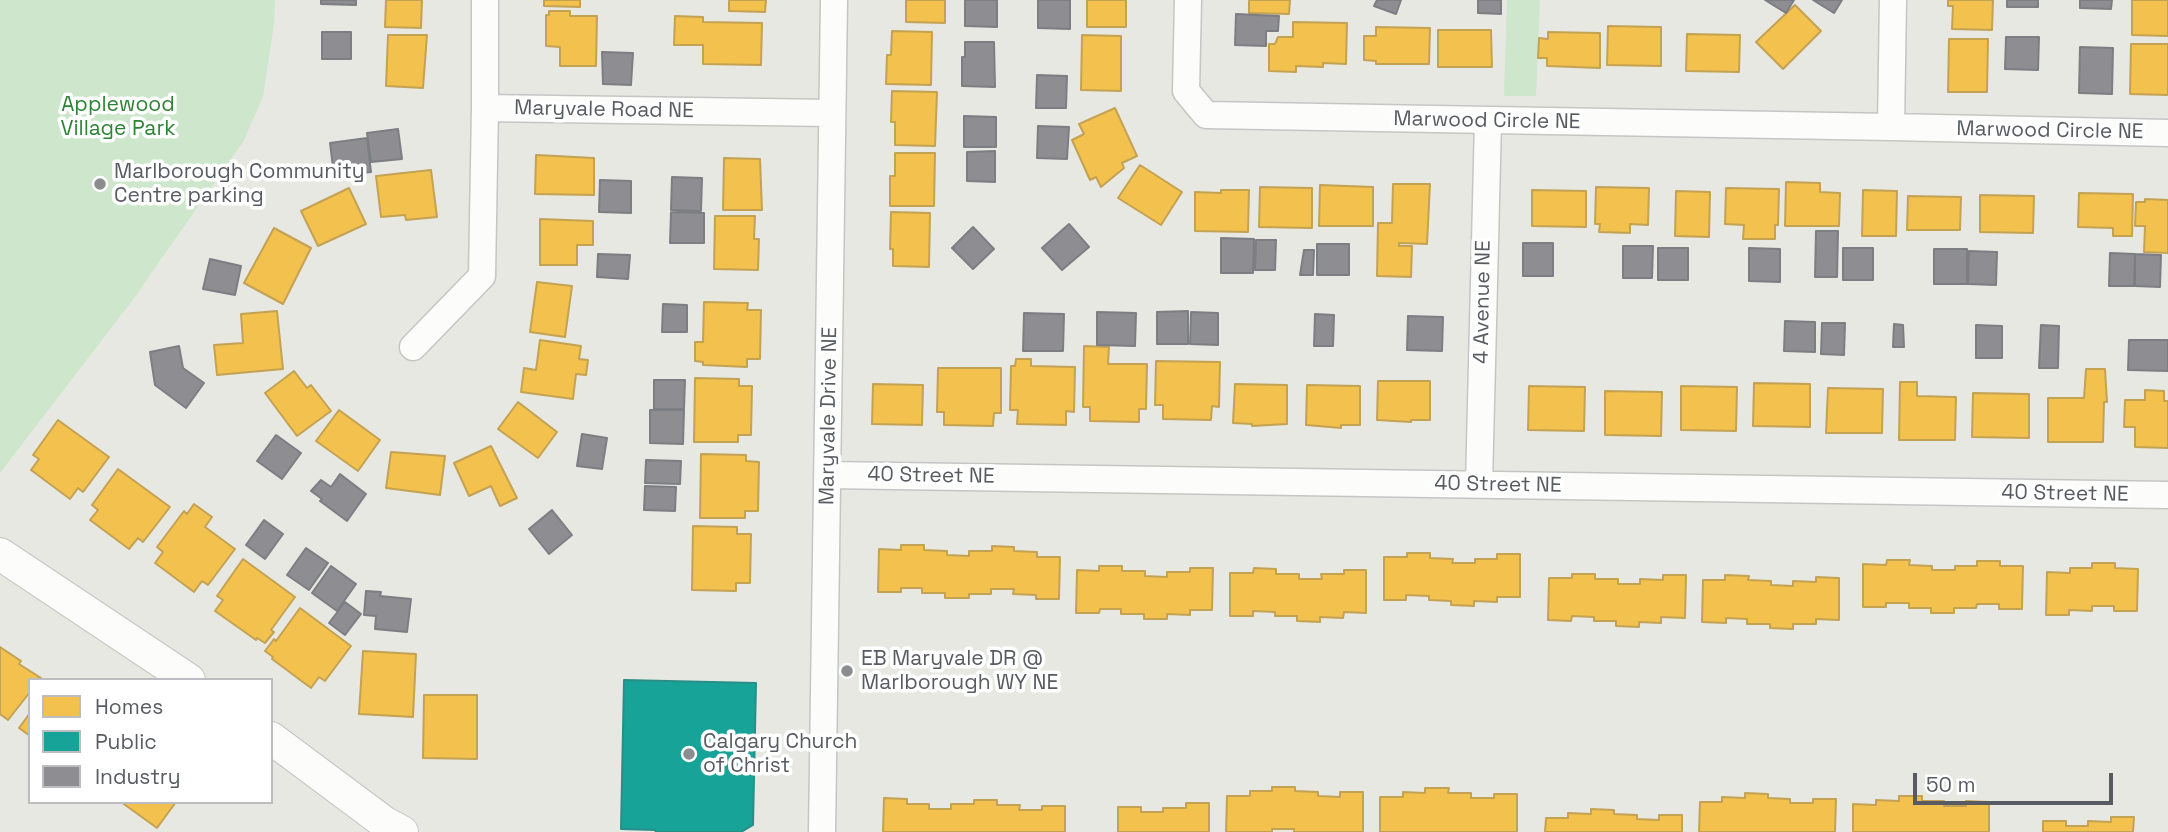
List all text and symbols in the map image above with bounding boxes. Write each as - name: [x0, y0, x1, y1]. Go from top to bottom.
- park label: Applewood Village Park: [60, 92, 176, 142]
- street label: Maryvale Road NE: [514, 96, 694, 124]
- street label: Marwood Circle NE: [1393, 107, 1581, 135]
- street label: Marwood Circle NE: [1956, 117, 2144, 145]
- place label: Marlborough Community Centre parking: [114, 159, 365, 209]
- marker: Marlborough Community Centre parking: [92, 176, 108, 192]
- street label: 4 Avenue NE: [1469, 240, 1497, 364]
- street label: Maryvale Drive NE: [815, 327, 843, 505]
- street label: 40 Street NE: [867, 462, 995, 490]
- street label: 40 Street NE: [1434, 471, 1562, 499]
- street label: 40 Street NE: [2001, 480, 2129, 508]
- place label: EB Maryvale DR @ Marlborough WY NE: [861, 646, 1058, 696]
- marker: EB Maryvale DR @ Marlborough WY NE: [839, 663, 855, 679]
- legend: [28, 678, 273, 804]
- text: Homes: [95, 693, 163, 720]
- text: Public: [95, 728, 157, 755]
- place label: Calgary Church of Christ: [703, 729, 857, 779]
- marker: Calgary Church of Christ: [681, 746, 697, 762]
- scale bar: [1916, 758, 2116, 802]
- text: Industry: [95, 763, 181, 790]
- text: 50 m: [1926, 771, 1976, 798]

